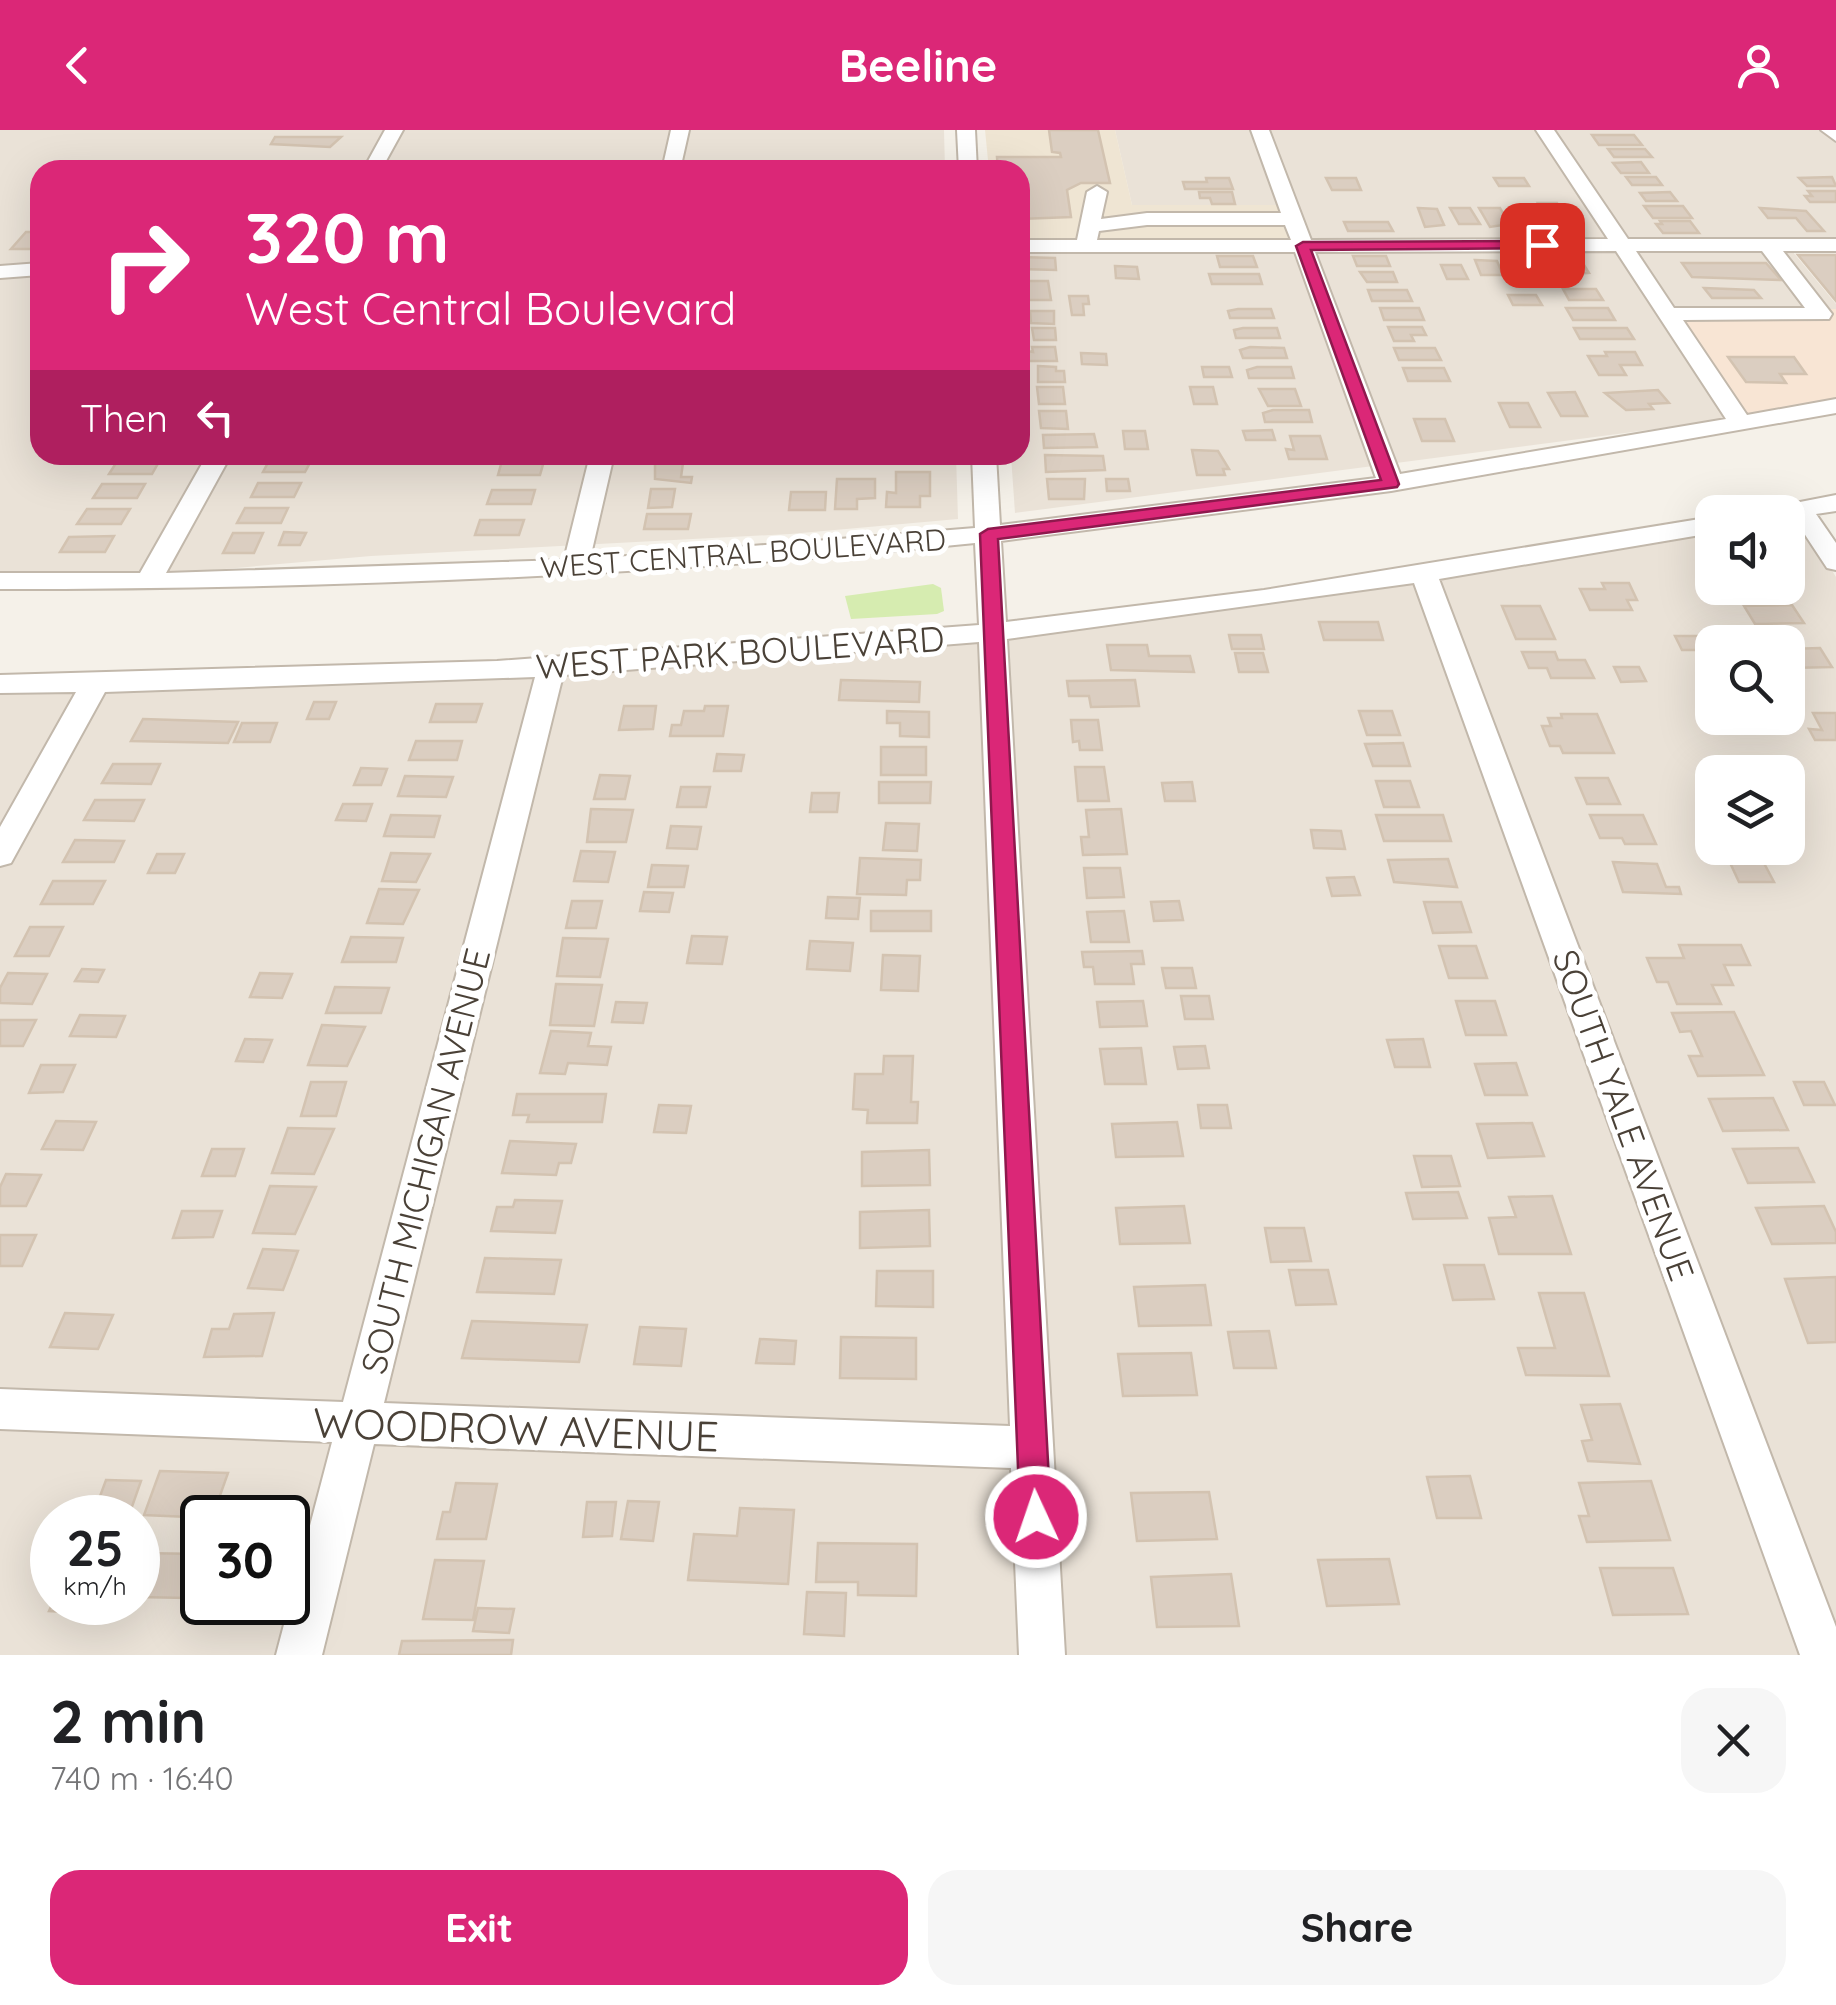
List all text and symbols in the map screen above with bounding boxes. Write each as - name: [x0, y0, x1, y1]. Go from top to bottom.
- text: Beeline: [839, 37, 997, 93]
- icon: back: [50, 38, 105, 93]
- icon: person: [1731, 38, 1786, 93]
- text: 320 m: [245, 193, 450, 281]
- icon: right: [80, 200, 210, 330]
- pin: [1500, 203, 1585, 288]
- icon: arrive: [1515, 218, 1570, 273]
- text: West Central Boulevard: [245, 280, 736, 336]
- icon: left: [188, 390, 243, 445]
- text: Then: [80, 394, 168, 442]
- map controls: [1695, 495, 1805, 865]
- button: sound: [1695, 495, 1805, 605]
- street label: WEST CENTRAL BOULEVARD: [539, 520, 947, 586]
- street label: WEST PARK BOULEVARD: [534, 616, 946, 688]
- button: search: [1695, 625, 1805, 735]
- button: layers: [1695, 755, 1805, 865]
- street label: SOUTH YALE AVENUE: [1544, 943, 1704, 1287]
- street label: SOUTH MICHIGAN AVENUE: [351, 944, 499, 1378]
- street label: WOODROW AVENUE: [312, 1395, 720, 1463]
- position arrow: [984, 1465, 1088, 1569]
- speed limit sign: 30: [180, 1495, 310, 1625]
- text: 25: [66, 1516, 124, 1579]
- text: km/h: [63, 1570, 127, 1601]
- text: 2 min: [50, 1683, 206, 1758]
- button: close: [1681, 1688, 1786, 1793]
- text: 740 m · 16:40: [50, 1758, 234, 1798]
- button: Exit: [50, 1870, 908, 1985]
- button: Share: [928, 1870, 1786, 1985]

